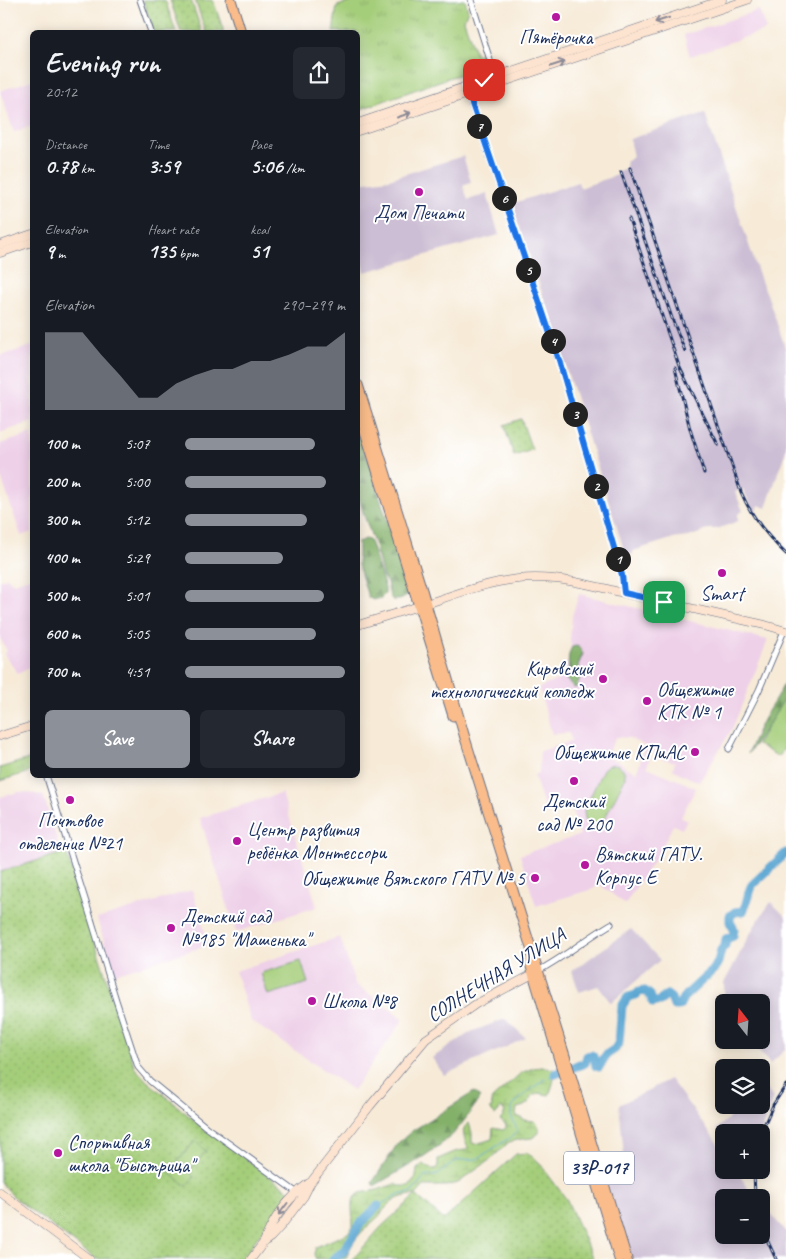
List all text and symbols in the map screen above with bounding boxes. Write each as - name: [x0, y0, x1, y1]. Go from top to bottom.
- marker: Пятёрочка: [550, 11, 562, 23]
- one-way arrow: [655, 16, 671, 26]
- place label: Пятёрочка: [519, 25, 595, 50]
- text: Evening run: [45, 45, 160, 80]
- button: share: [293, 47, 345, 99]
- pin: [463, 59, 505, 101]
- one-way arrow: [549, 59, 565, 68]
- icon: check: [470, 66, 498, 94]
- text: 20:12: [45, 82, 77, 102]
- one-way arrow: [395, 110, 411, 120]
- pin: 7: [466, 114, 492, 138]
- text: 7: [476, 118, 483, 135]
- text: Distance: [45, 136, 87, 153]
- text: Time: [148, 136, 169, 153]
- text: Pace: [250, 136, 272, 153]
- text: 0.78: [45, 153, 77, 179]
- text: 3:59: [148, 153, 180, 179]
- text: 5:06: [250, 153, 283, 179]
- text: km: [77, 160, 95, 177]
- text: /km: [283, 160, 305, 177]
- marker: Дом Печати: [413, 186, 425, 198]
- pin: 6: [492, 186, 516, 210]
- text: 6: [501, 190, 508, 207]
- place label: Дом Печати: [374, 200, 465, 225]
- text: Elevation: [45, 221, 88, 238]
- text: Heart rate: [148, 221, 199, 238]
- text: kcal: [250, 221, 269, 238]
- text: 9: [45, 238, 54, 264]
- text: 135: [148, 238, 176, 264]
- text: 51: [250, 238, 269, 264]
- text: m: [54, 245, 65, 262]
- text: bpm: [176, 245, 198, 262]
- pin: 5: [516, 258, 540, 282]
- text: 5: [525, 262, 532, 279]
- text: Elevation: [45, 295, 94, 315]
- text: 290–299 m: [282, 295, 345, 315]
- pin: 4: [540, 328, 566, 354]
- text: 4: [550, 333, 557, 350]
- pin: 3: [562, 402, 588, 426]
- text: 3: [572, 406, 579, 423]
- text: 100 m: [45, 434, 80, 454]
- text: 5:07: [125, 434, 150, 454]
- text: 200 m: [45, 472, 80, 492]
- text: 5:00: [125, 472, 150, 492]
- pin: 2: [584, 474, 608, 498]
- text: 2: [593, 478, 600, 495]
- text: 300 m: [45, 510, 80, 530]
- text: 5:12: [125, 510, 150, 530]
- pin: 1: [606, 546, 630, 572]
- text: 400 m: [45, 548, 80, 568]
- text: 5:29: [125, 548, 150, 568]
- text: 1: [615, 551, 622, 568]
- marker: Smart: [716, 567, 728, 579]
- pin: [643, 581, 685, 623]
- place label: Smart: [700, 581, 747, 606]
- text: 500 m: [45, 586, 79, 606]
- text: 5:01: [125, 586, 150, 606]
- icon: arrive: [650, 588, 678, 616]
- text: 600 m: [45, 624, 80, 644]
- text: 5:05: [125, 624, 150, 644]
- place label: Кировский технологический колледж: [430, 656, 595, 704]
- text: 700 m: [45, 662, 80, 682]
- text: 4:51: [125, 662, 150, 682]
- marker: Кировский технологический колледж: [597, 673, 609, 685]
- place label: Общежитие КТК № 1: [657, 677, 735, 725]
- marker: Общежитие КТК № 1: [641, 695, 653, 707]
- button: Save: [45, 710, 190, 768]
- button: Share: [200, 710, 345, 768]
- place label: Общежитие КПиАС: [554, 740, 687, 765]
- marker: Общежитие КПиАС: [689, 746, 701, 758]
- marker: Детский сад № 200: [568, 775, 580, 787]
- place label: Детский сад № 200: [536, 789, 614, 837]
- marker: Почтовое отделение №21: [64, 794, 76, 806]
- place label: Почтовое отделение №21: [18, 808, 123, 856]
- place label: Центр развития ребёнка Монтессори: [247, 817, 387, 865]
- marker: Центр развития ребёнка Монтессори: [231, 835, 243, 847]
- place label: Вятский ГАТУ. Корпус Е: [595, 842, 702, 890]
- marker: Вятский ГАТУ. Корпус Е: [579, 859, 591, 871]
- place label: Общежитие Вятского ГАТУ № 5: [302, 866, 526, 891]
- marker: Общежитие Вятского ГАТУ № 5: [529, 872, 541, 884]
- place label: Детский сад №185 "Машенька": [181, 904, 314, 952]
- marker: Детский сад №185 "Машенька": [165, 922, 177, 934]
- street label: СОЛНЕЧНАЯ УЛИЦА: [422, 922, 571, 1028]
- place label: Школа №8: [322, 989, 398, 1014]
- north arrow: [715, 994, 770, 1049]
- map controls: [715, 994, 770, 1244]
- marker: Школа №8: [306, 995, 318, 1007]
- button: layers: [715, 1059, 770, 1114]
- button: +: [715, 1124, 770, 1179]
- place label: Спортивная школа "Быстрица": [68, 1130, 198, 1178]
- marker: Спортивная школа "Быстрица": [52, 1147, 64, 1159]
- road number: 33Р-017: [564, 1152, 634, 1184]
- button: −: [715, 1189, 770, 1244]
- one-way arrow: [278, 1202, 289, 1215]

